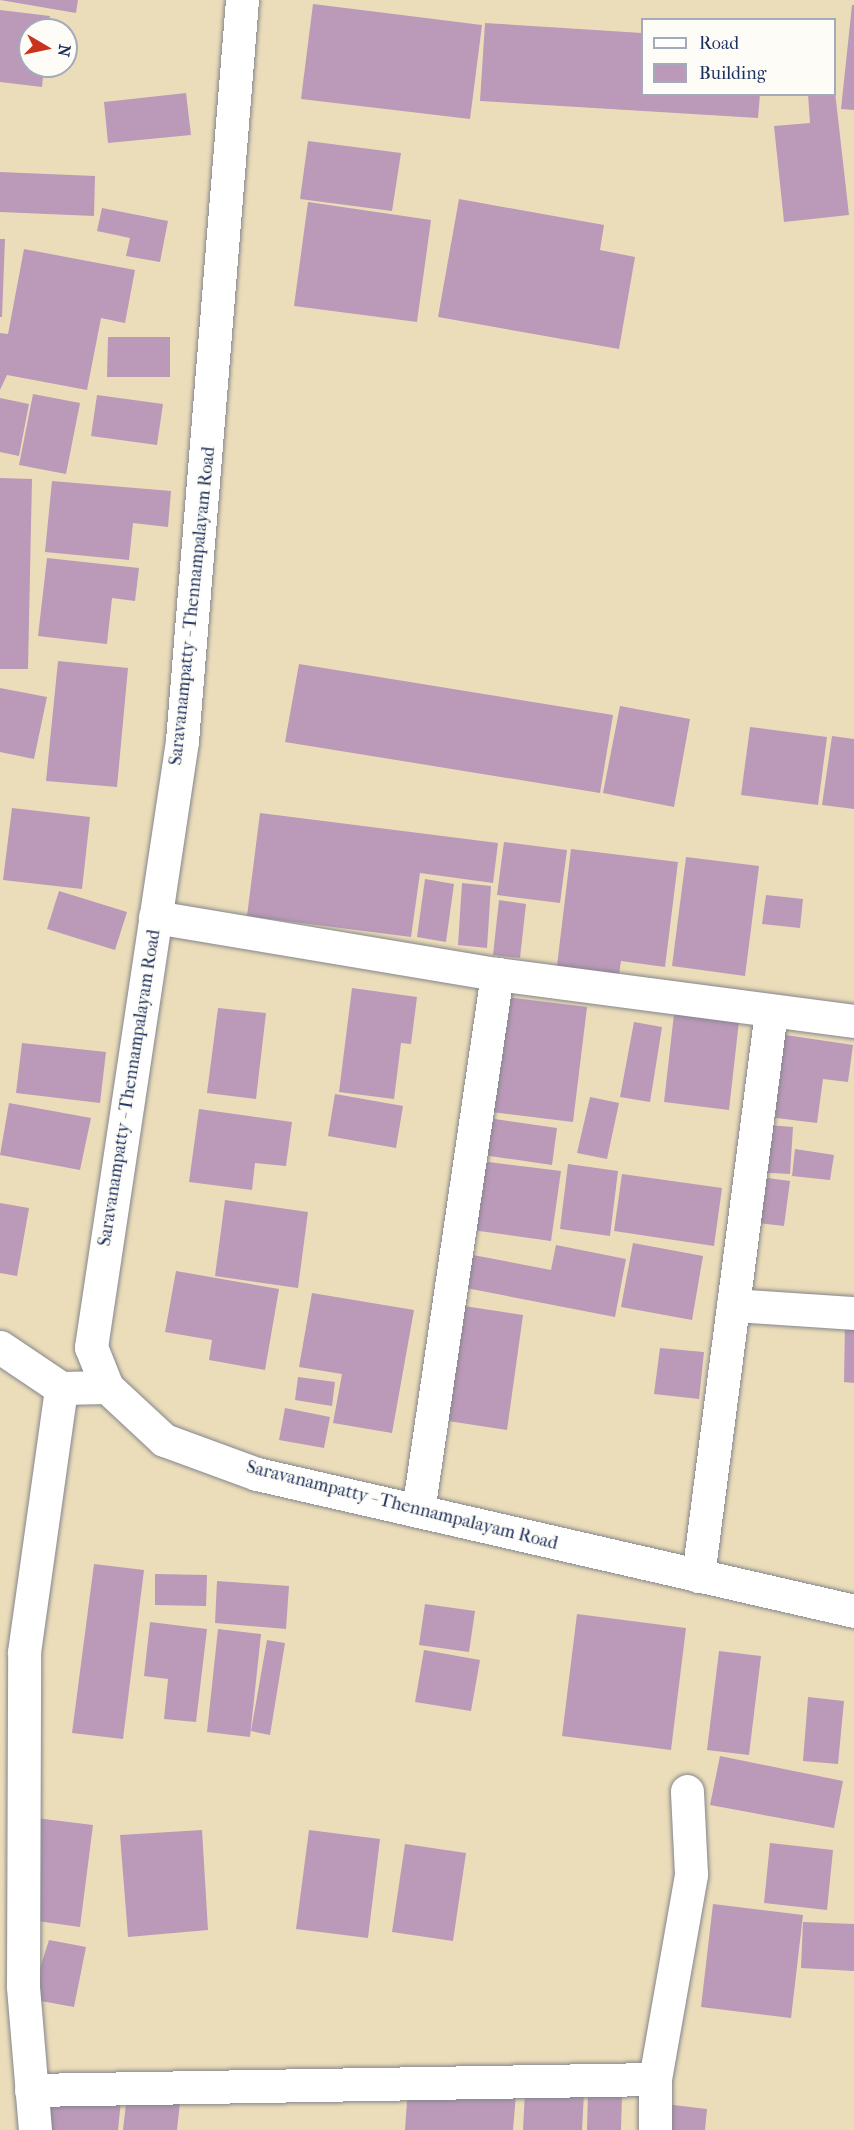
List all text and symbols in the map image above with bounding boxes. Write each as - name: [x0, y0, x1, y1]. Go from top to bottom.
- north arrow: [18, 18, 78, 78]
- legend: [641, 18, 836, 96]
- text: Road: [699, 33, 739, 54]
- text: N: [54, 43, 75, 58]
- text: Building: [699, 63, 766, 84]
- street label: Saravanampatty - Thennampalayam Road: [166, 446, 220, 766]
- street label: Saravanampatty - Thennampalayam Road: [94, 928, 166, 1248]
- street label: Saravanampatty - Thennampalayam Road: [244, 1457, 560, 1555]

